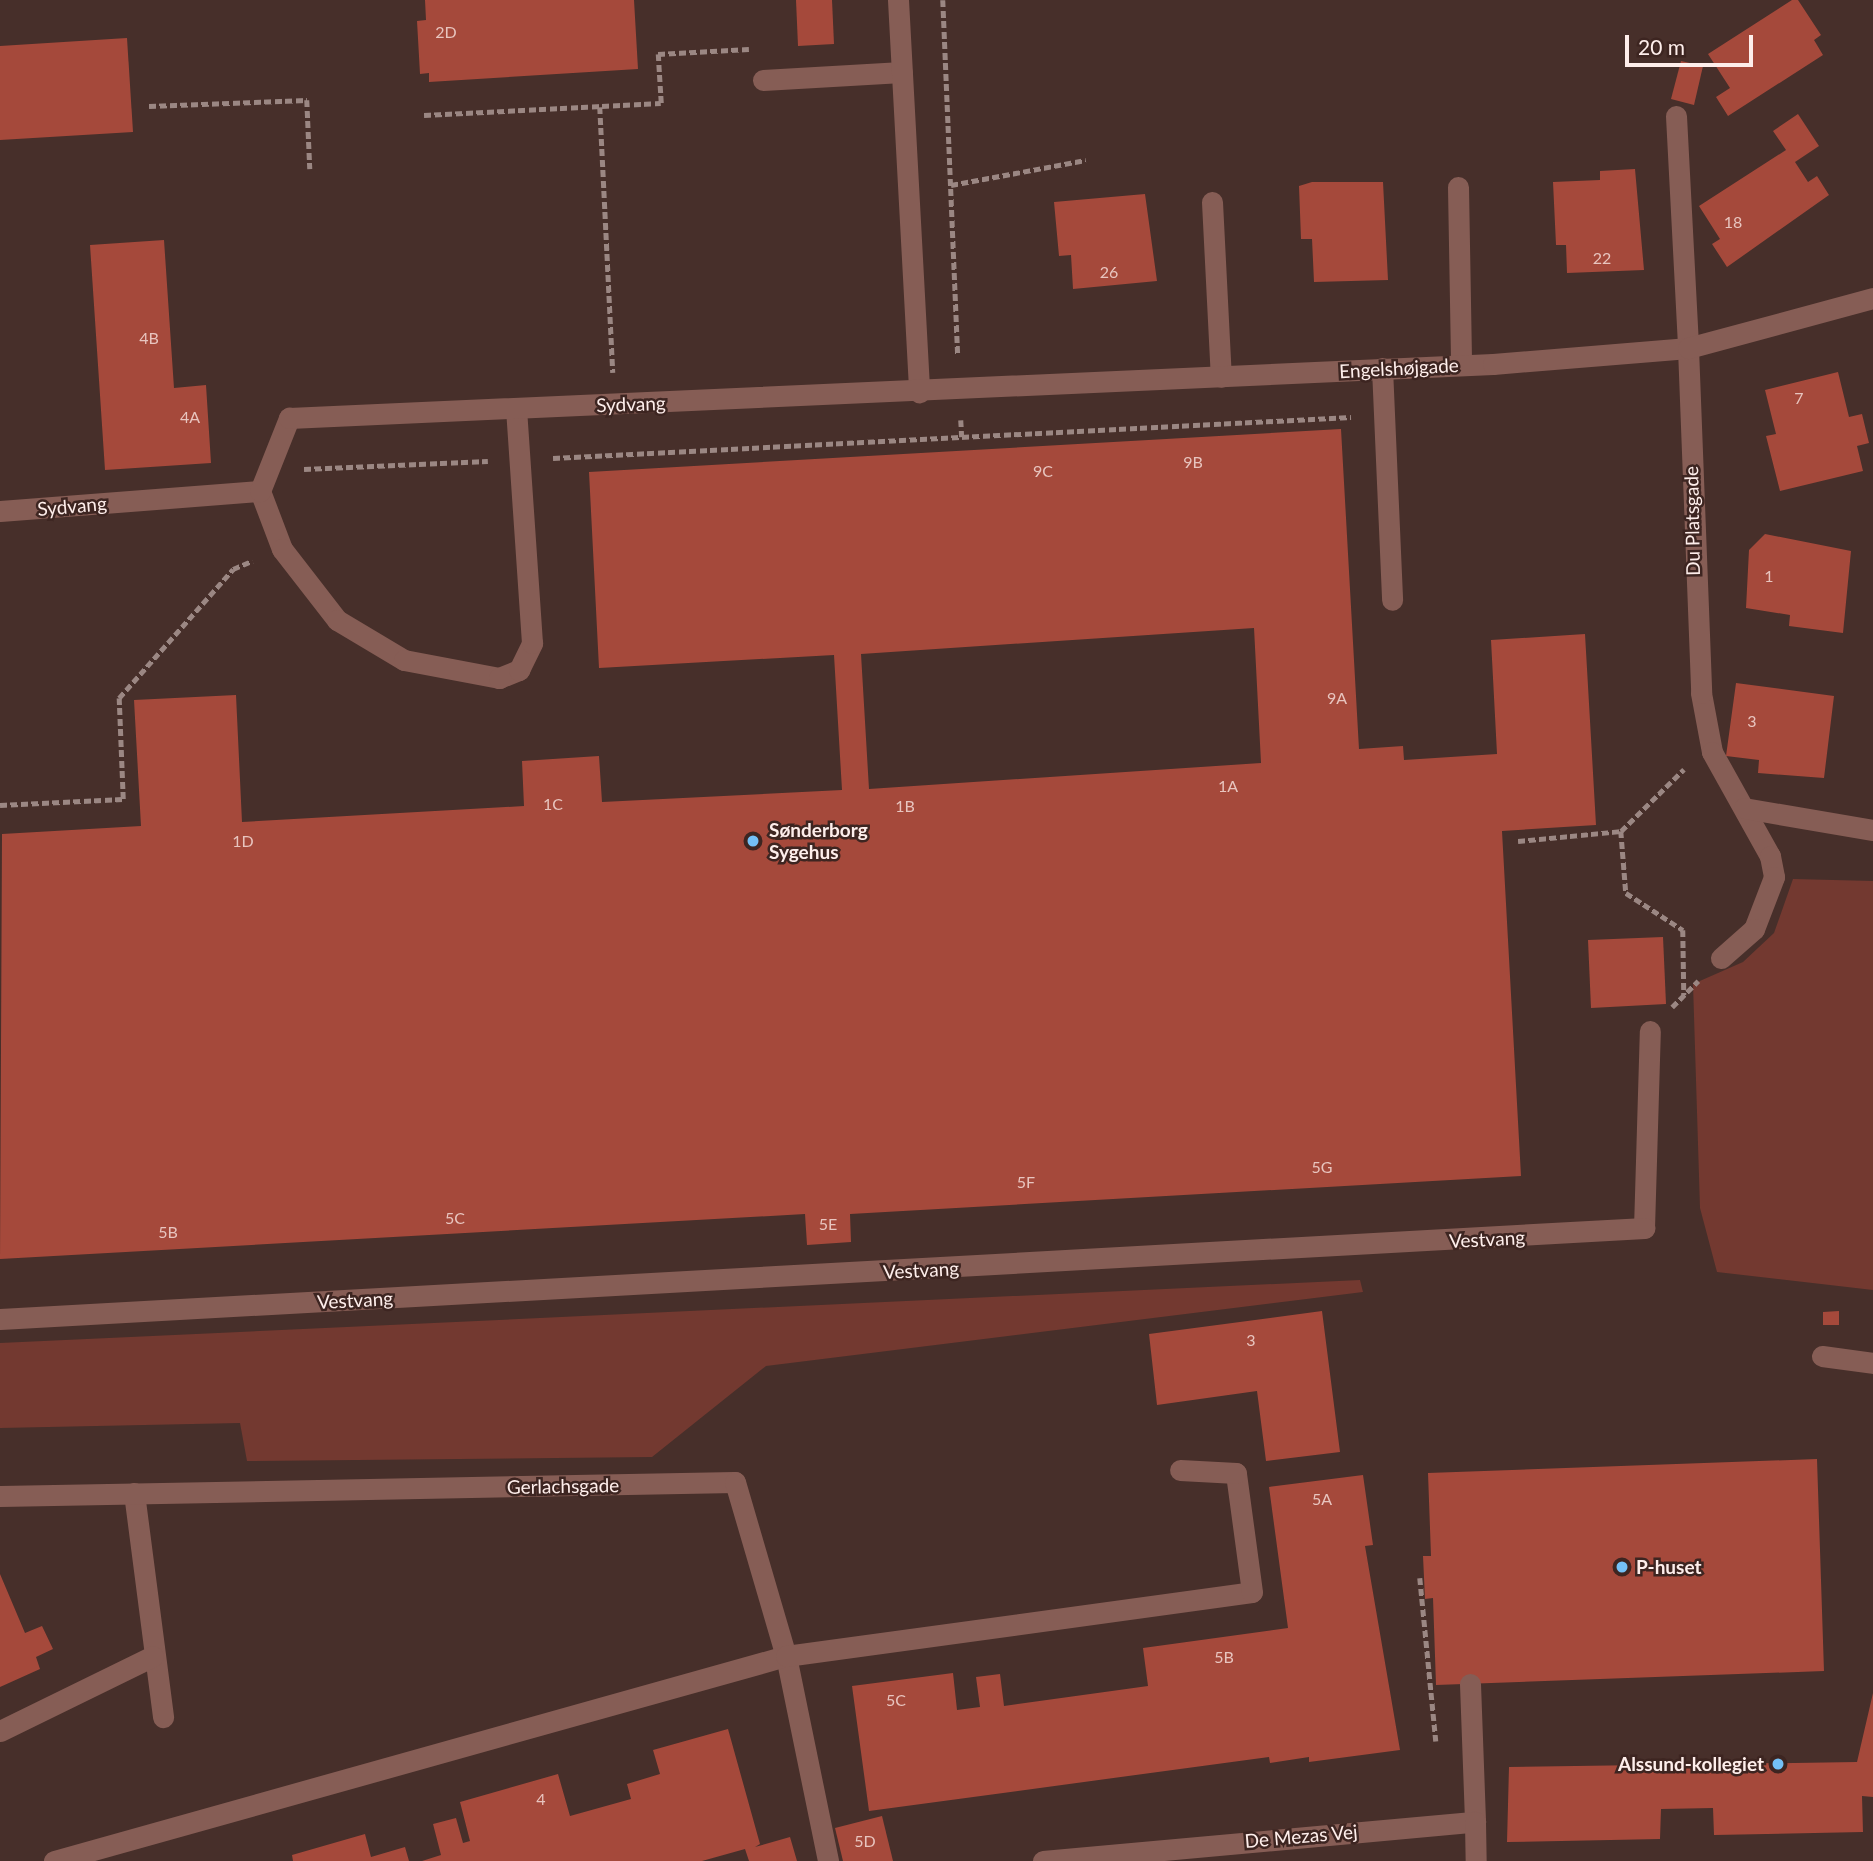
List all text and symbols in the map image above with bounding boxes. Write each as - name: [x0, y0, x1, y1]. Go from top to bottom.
- scale bar: [1628, 21, 1756, 65]
- house number: 2D: [435, 22, 457, 42]
- text: 20 m: [1638, 34, 1685, 59]
- house number: 18: [1724, 212, 1742, 232]
- house number: 22: [1593, 248, 1611, 268]
- house number: 26: [1100, 262, 1118, 282]
- house number: 4B: [139, 328, 159, 348]
- street label: Engelshøjgade: [1339, 353, 1459, 383]
- house number: 7: [1794, 388, 1804, 408]
- street label: Sydvang: [596, 391, 666, 417]
- house number: 4A: [180, 407, 200, 427]
- house number: 9B: [1183, 452, 1203, 472]
- house number: 9C: [1033, 461, 1053, 481]
- street label: Du Platsgade: [1680, 466, 1704, 576]
- street label: Sydvang: [36, 492, 108, 520]
- house number: 1: [1764, 566, 1774, 586]
- house number: 9A: [1327, 688, 1347, 708]
- house number: 3: [1747, 711, 1757, 731]
- house number: 1A: [1218, 776, 1238, 796]
- house number: 1C: [543, 794, 563, 814]
- house number: 1B: [895, 796, 915, 816]
- place label: Sønderborg Sygehus: [769, 819, 868, 863]
- house number: 1D: [232, 831, 254, 851]
- marker: Sønderborg Sygehus: [743, 831, 763, 851]
- house number: 5G: [1312, 1157, 1332, 1177]
- house number: 5F: [1017, 1172, 1035, 1192]
- house number: 5C: [445, 1208, 465, 1228]
- house number: 5E: [819, 1214, 837, 1234]
- house number: 5B: [158, 1222, 178, 1242]
- street label: Vestvang: [1448, 1226, 1526, 1252]
- street label: Vestvang: [882, 1257, 960, 1283]
- street label: Vestvang: [316, 1287, 394, 1313]
- house number: 3: [1246, 1330, 1256, 1350]
- street label: Gerlachsgade: [507, 1474, 619, 1498]
- house number: 5A: [1312, 1489, 1332, 1509]
- place label: P-huset: [1636, 1556, 1702, 1578]
- marker: P-huset: [1614, 1559, 1630, 1575]
- house number: 5B: [1214, 1647, 1234, 1667]
- house number: 5C: [886, 1690, 906, 1710]
- place label: Alssund-kollegiet: [1618, 1753, 1764, 1775]
- marker: Alssund-kollegiet: [1770, 1756, 1786, 1772]
- house number: 4: [536, 1789, 546, 1809]
- street label: De Mezas Vej: [1243, 1820, 1359, 1852]
- house number: 5D: [854, 1831, 876, 1851]

